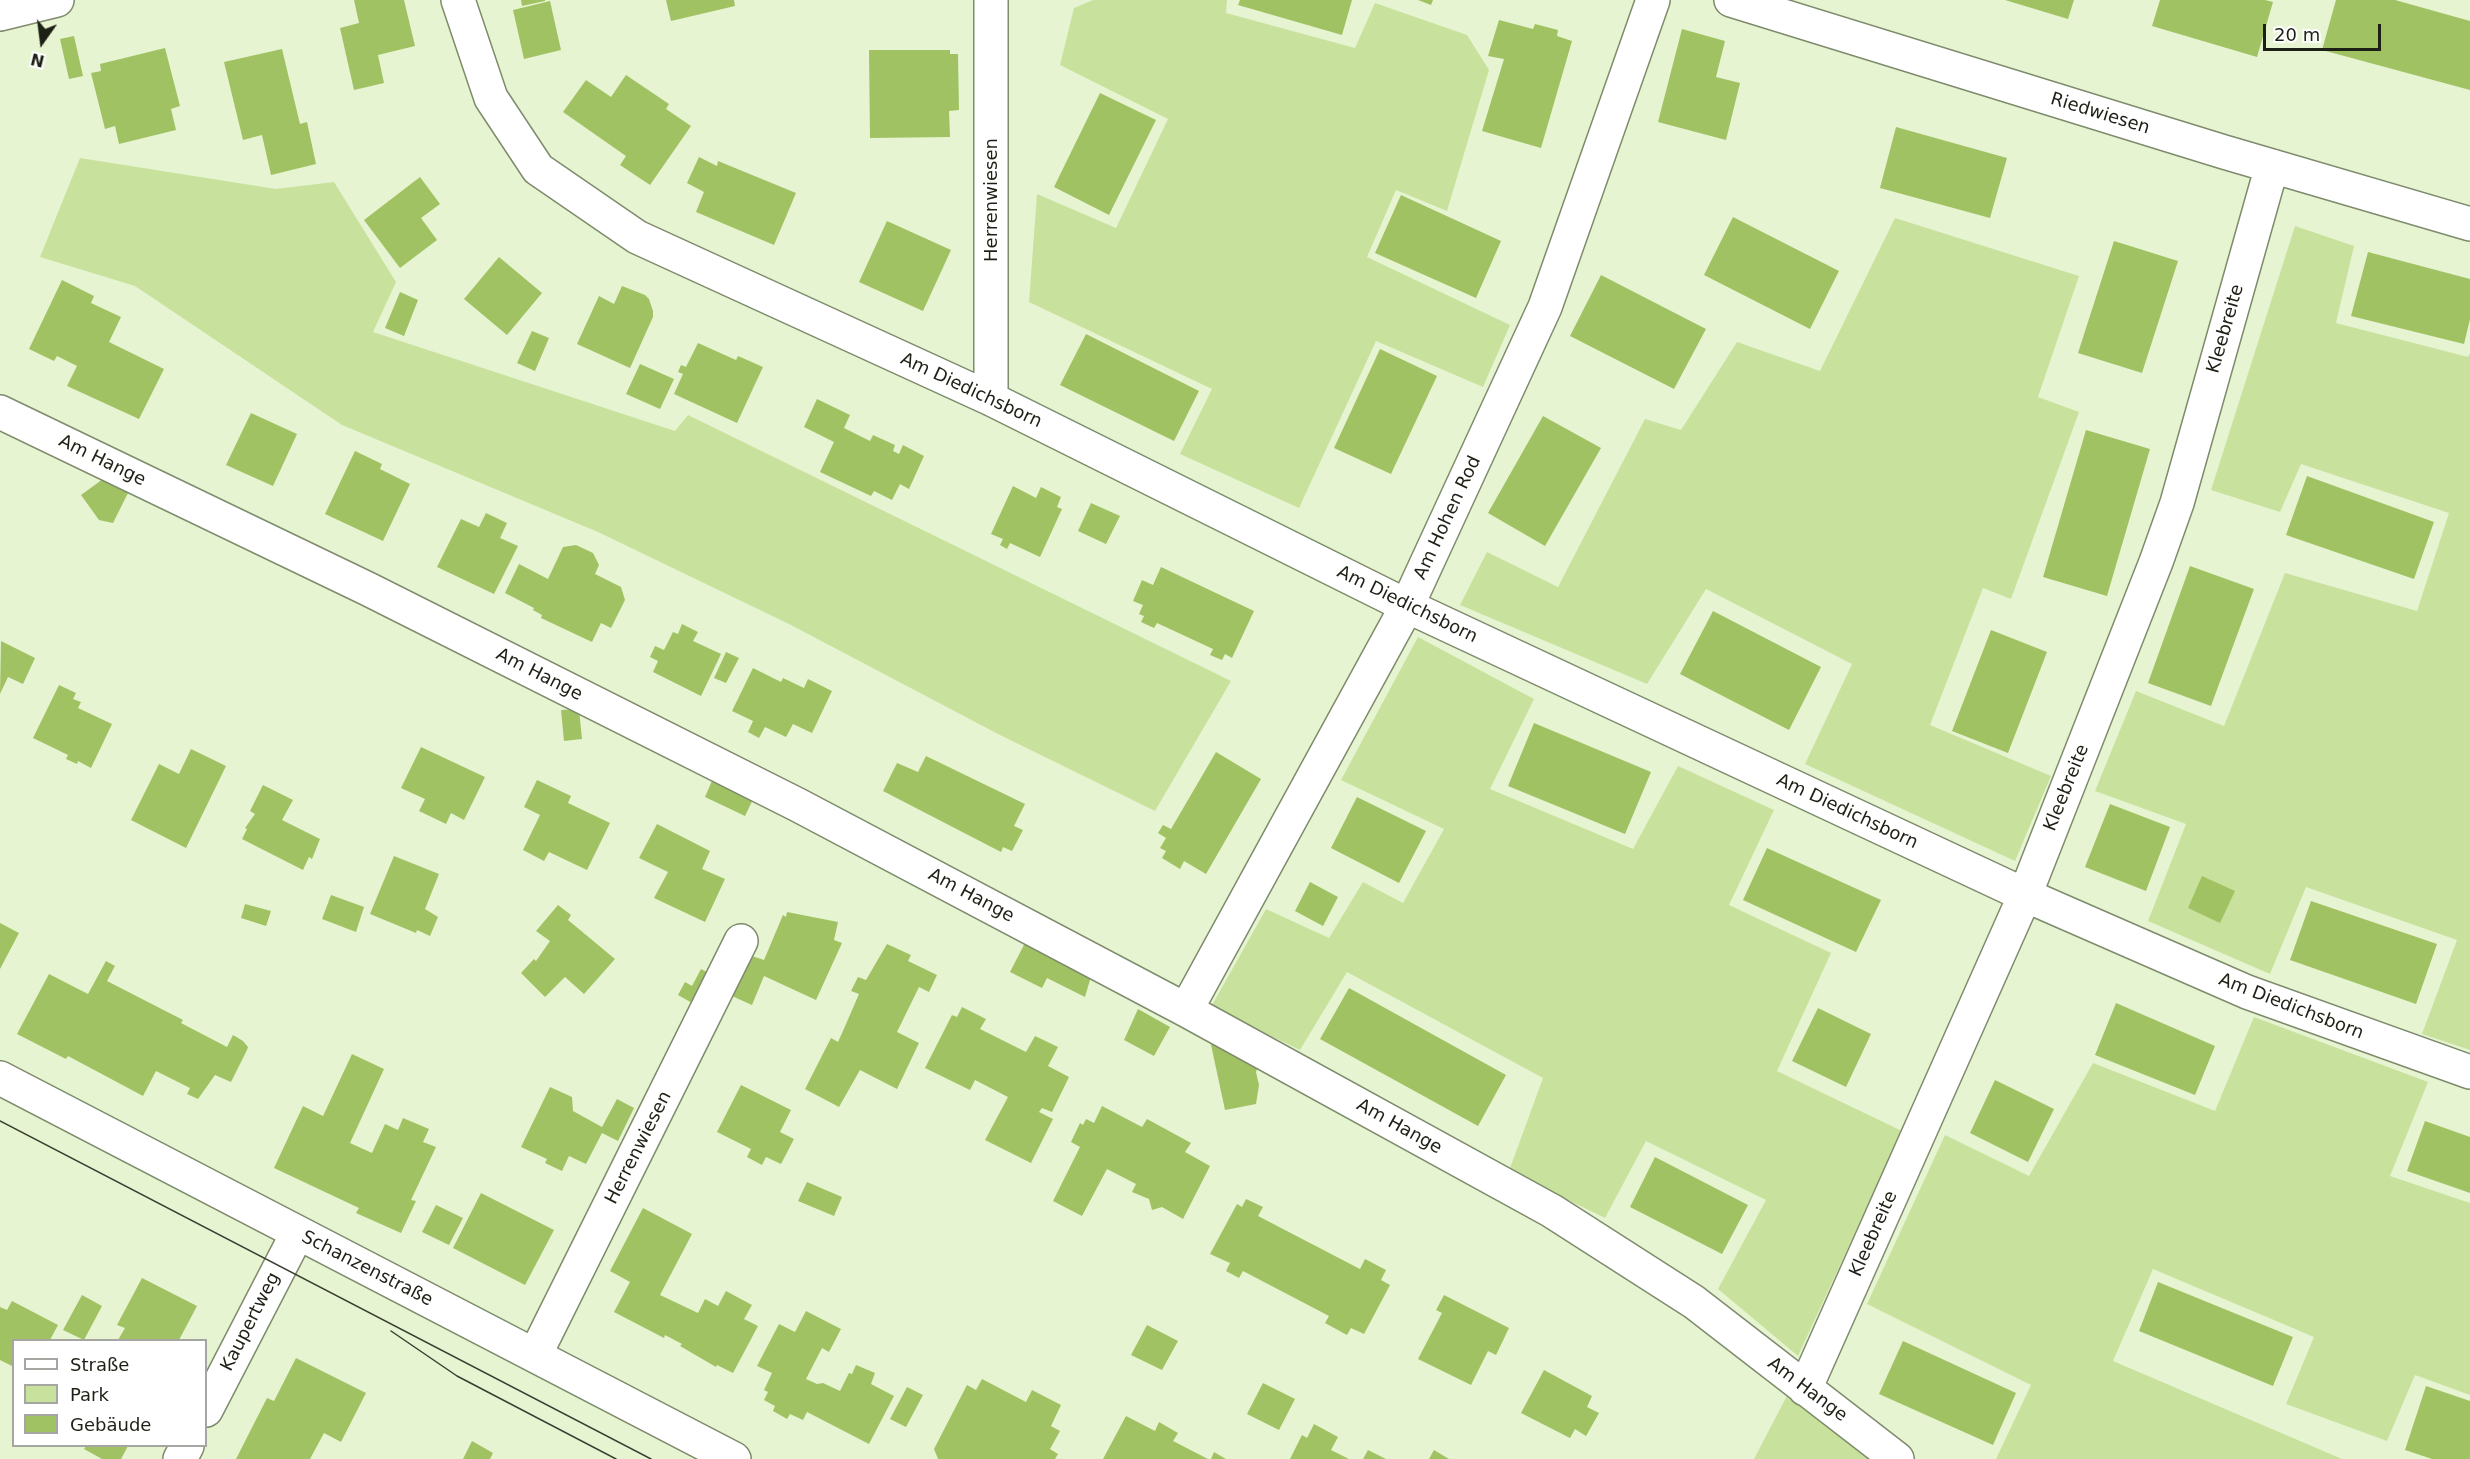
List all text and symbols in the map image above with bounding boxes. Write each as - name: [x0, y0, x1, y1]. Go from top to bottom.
- north arrow: [12, 12, 72, 72]
- scale bar: [2266, 12, 2384, 50]
- text: 20 m: [2274, 24, 2320, 45]
- text: N: [29, 49, 46, 71]
- street label: Riedwiesen: [2048, 89, 2152, 139]
- street label: Herrenwiesen: [981, 138, 1003, 262]
- street label: Kleebreite: [2203, 282, 2249, 376]
- street label: Am Diedichsborn: [897, 349, 1045, 433]
- street label: Am Hange: [55, 431, 149, 491]
- street label: Am Hohen Rod: [1410, 453, 1486, 583]
- street label: Am Diedichsborn: [1333, 562, 1481, 648]
- street label: Am Hange: [492, 644, 586, 706]
- street label: Kleebreite: [2040, 741, 2094, 835]
- street label: Am Diedichsborn: [1773, 770, 1921, 854]
- street label: Am Hange: [924, 864, 1018, 928]
- street label: Am Diedichsborn: [2215, 969, 2367, 1045]
- street label: Herrenwiesen: [601, 1088, 677, 1208]
- street label: Am Hange: [1353, 1095, 1445, 1159]
- street label: Kleebreite: [1846, 1188, 1902, 1280]
- street label: Schanzenstraße: [298, 1227, 436, 1311]
- street label: Kaupertweg: [217, 1269, 285, 1375]
- legend: [12, 1339, 207, 1447]
- street label: Am Hange: [1763, 1353, 1851, 1427]
- text: Straße: [70, 1354, 129, 1375]
- text: Park: [70, 1384, 109, 1405]
- text: Gebäude: [70, 1414, 151, 1435]

